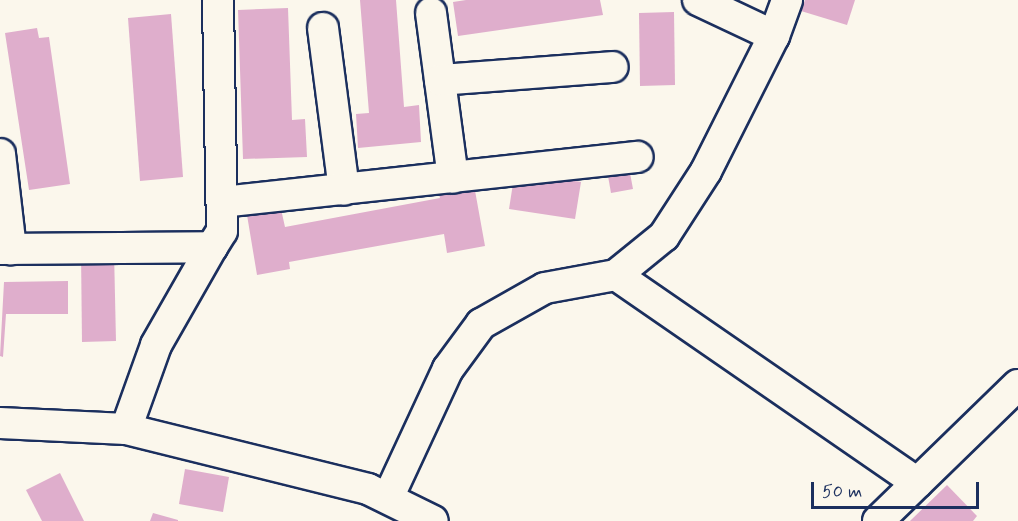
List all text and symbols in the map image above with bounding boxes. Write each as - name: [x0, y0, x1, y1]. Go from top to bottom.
- scale bar: [814, 470, 982, 508]
- text: 50 m: [822, 480, 862, 504]

